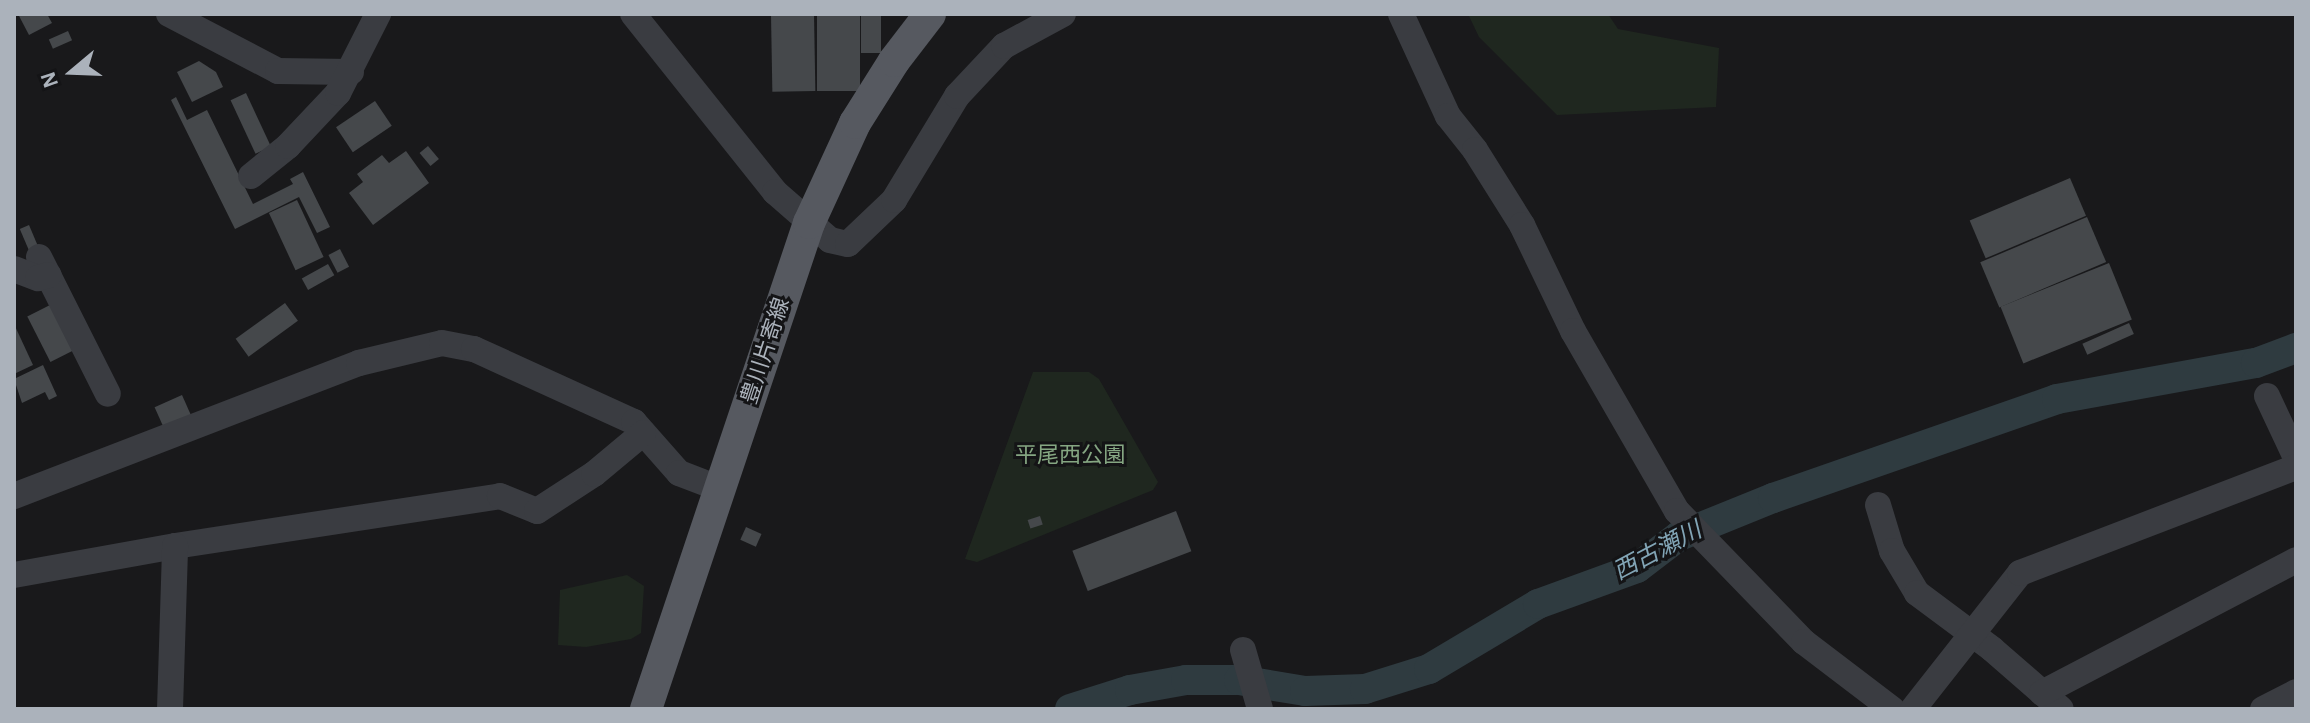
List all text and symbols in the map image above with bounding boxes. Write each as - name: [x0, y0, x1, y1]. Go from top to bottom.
- north arrow: [32, 32, 112, 112]
- text: N: [36, 69, 62, 91]
- street label: 豊川片寄線: [736, 295, 796, 407]
- park label: 平尾西公園: [1015, 443, 1125, 469]
- water label: 西古瀬川: [1609, 517, 1707, 587]

